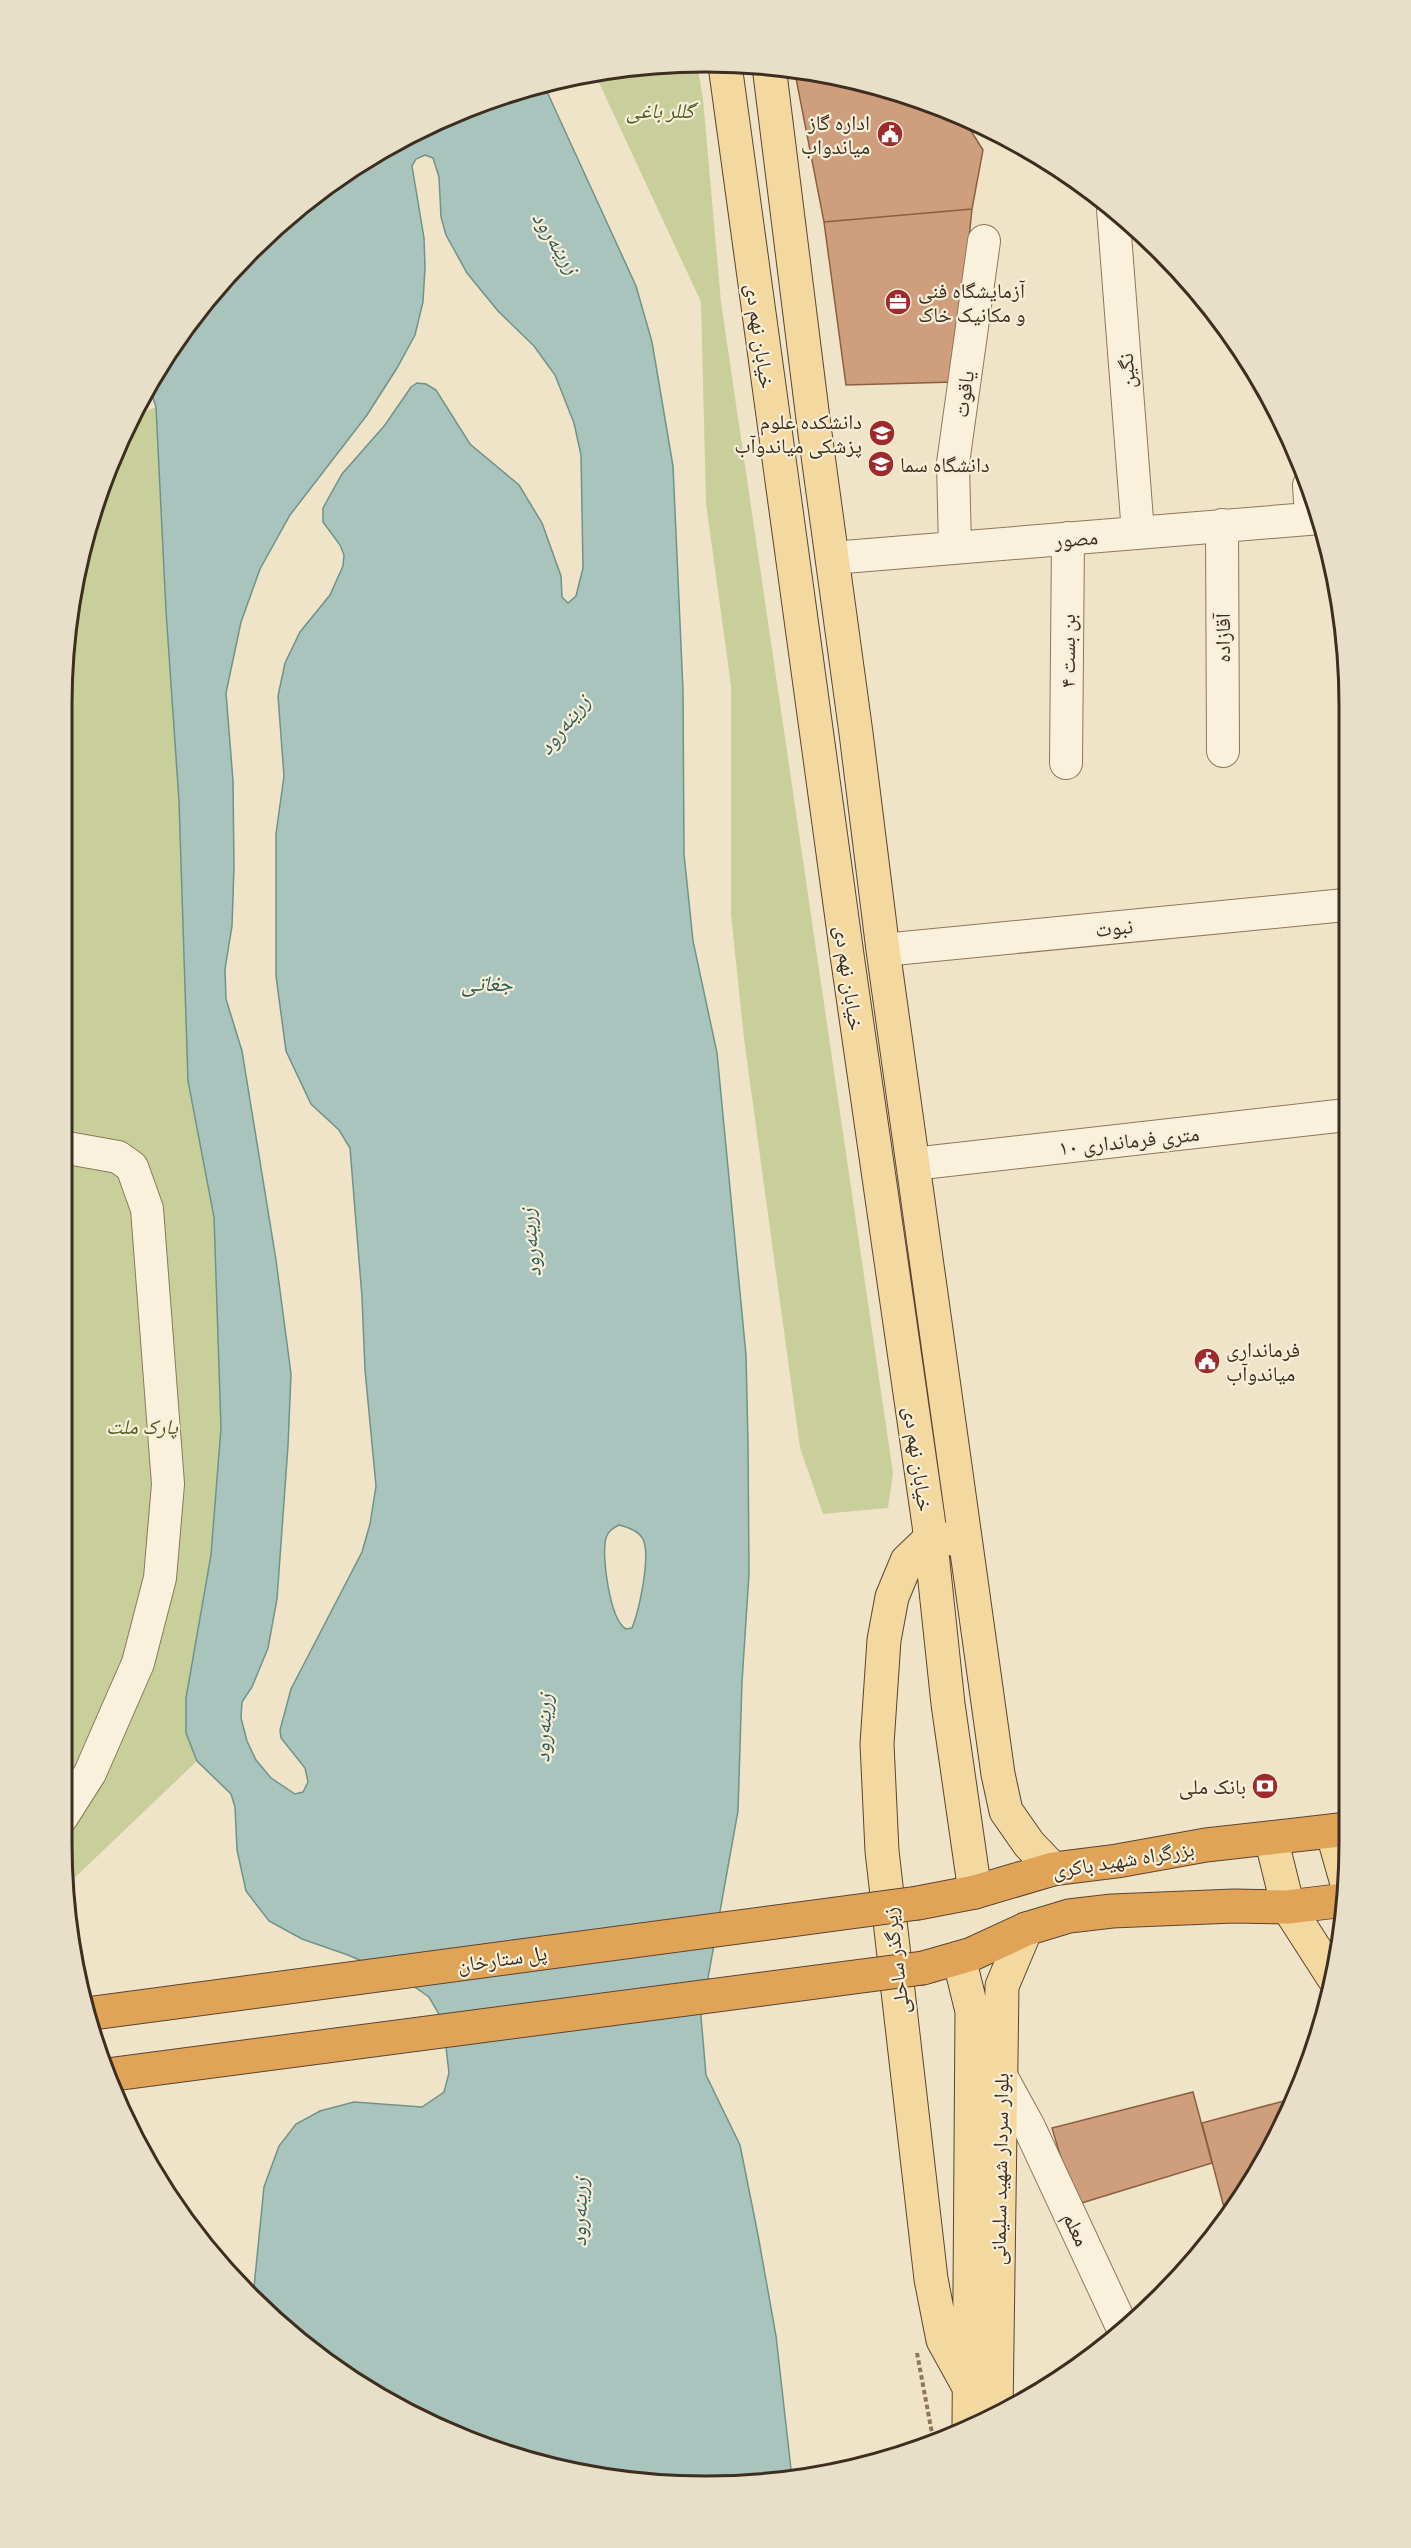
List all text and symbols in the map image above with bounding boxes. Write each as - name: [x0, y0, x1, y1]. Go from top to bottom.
- park label: گللر باغی: [626, 96, 699, 124]
- place label: اداره گاز میاندواب: [801, 108, 870, 160]
- public building icon: اداره گاز میاندواب: [875, 119, 905, 149]
- water label: زرینه‌رود: [526, 205, 589, 281]
- place label: آزمایشگاه فنی و مکانیک خاک: [918, 276, 1026, 328]
- street label: خیابان نهم دی: [739, 282, 782, 391]
- office icon: آزمایشگاه فنی و مکانیک خاک: [883, 287, 913, 317]
- street label: نگین: [1111, 352, 1141, 390]
- street label: یاقوت: [946, 369, 980, 419]
- place label: دانشکده علوم پزشکی میاندوآب: [734, 407, 862, 459]
- school or university icon: دانشکده علوم پزشکی میاندوآب: [867, 418, 897, 448]
- school or university icon: دانشگاه سما: [866, 449, 896, 479]
- place label: دانشگاه سما: [900, 450, 990, 478]
- street label: مصور: [1052, 522, 1099, 554]
- street label: آقازاده: [1208, 613, 1236, 663]
- street label: بن بست ۴: [1053, 614, 1081, 688]
- water label: زرینه‌رود: [530, 686, 597, 760]
- street label: نبوت: [1094, 911, 1134, 943]
- street label: خیابان نهم دی: [828, 924, 871, 1033]
- water label: جغاتی: [461, 968, 514, 997]
- street label: ۱۰ متری فرمانداری: [1057, 1119, 1201, 1161]
- water label: زرینه‌رود: [511, 1205, 547, 1279]
- place label: فرمانداری میاندوآب: [1226, 1335, 1300, 1387]
- public building icon: فرمانداری میاندوآب: [1192, 1346, 1222, 1376]
- street label: خیابان نهم دی: [897, 1405, 940, 1514]
- park label: پارک ملت: [106, 1412, 179, 1440]
- water label: زرینه‌رود: [526, 1691, 558, 1763]
- bank icon: بانک ملی: [1250, 1771, 1280, 1801]
- place label: بانک ملی: [1179, 1772, 1246, 1800]
- street label: بزرگراه شهید باکری: [1050, 1834, 1196, 1884]
- street label: زیرگذر ساحلی: [875, 1906, 915, 2016]
- street label: پل ستارخان: [455, 1938, 549, 1978]
- street label: بلوار سردار شهید سلیمانی: [983, 2072, 1015, 2266]
- water label: زرینه‌رود: [563, 2175, 593, 2247]
- street label: معلم: [1056, 2207, 1097, 2251]

